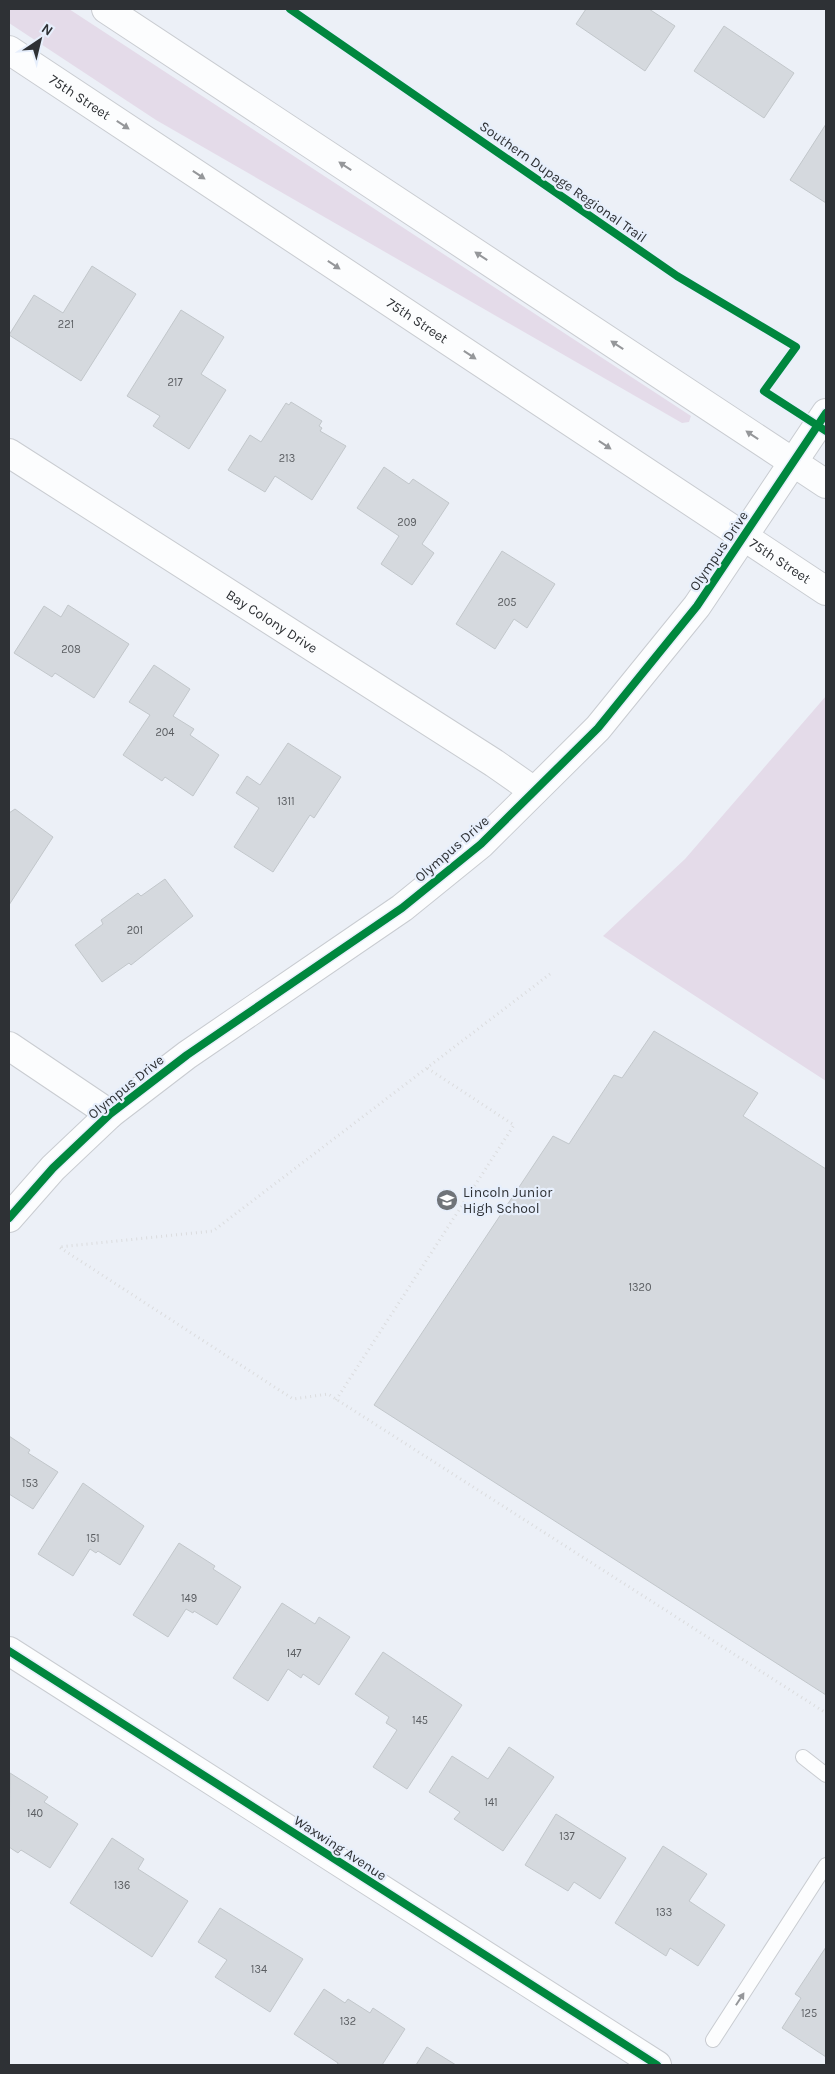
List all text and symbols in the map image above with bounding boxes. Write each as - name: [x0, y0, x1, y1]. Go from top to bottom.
- north arrow: [15, 15, 65, 65]
- text: N: [38, 20, 56, 40]
- street label: 75th Street: [46, 71, 114, 123]
- street label: Southern Dupage Regional Trail: [476, 118, 650, 246]
- one-way arrow: [116, 120, 129, 129]
- one-way arrow: [339, 161, 352, 171]
- one-way arrow: [192, 170, 206, 180]
- one-way arrow: [474, 251, 488, 261]
- one-way arrow: [328, 260, 341, 270]
- street label: 75th Street: [384, 294, 451, 347]
- house number: 221: [58, 318, 74, 331]
- one-way arrow: [610, 340, 624, 350]
- one-way arrow: [463, 350, 477, 360]
- house number: 217: [167, 376, 183, 389]
- one-way arrow: [746, 430, 759, 440]
- one-way arrow: [598, 440, 612, 450]
- house number: 213: [279, 452, 295, 465]
- street label: Olympus Drive: [686, 508, 752, 594]
- house number: 209: [397, 516, 417, 529]
- street label: 75th Street: [746, 534, 814, 587]
- street label: Bay Colony Drive: [223, 586, 321, 657]
- house number: 205: [497, 596, 517, 609]
- house number: 208: [61, 643, 81, 656]
- house number: 204: [155, 726, 175, 739]
- house number: 1311: [277, 795, 295, 808]
- street label: Olympus Drive: [411, 812, 493, 886]
- house number: 201: [127, 924, 143, 937]
- street label: Olympus Drive: [85, 1051, 167, 1123]
- place label: Lincoln Junior High School: [463, 1184, 553, 1217]
- school or university icon: Lincoln Junior High School: [435, 1188, 459, 1212]
- house number: 1320: [628, 1281, 652, 1294]
- house number: 153: [22, 1477, 38, 1490]
- house number: 151: [86, 1532, 100, 1545]
- house number: 149: [181, 1592, 197, 1605]
- house number: 147: [287, 1647, 301, 1660]
- house number: 145: [412, 1714, 428, 1727]
- house number: 141: [484, 1796, 498, 1809]
- house number: 140: [27, 1807, 43, 1820]
- street label: Waxwing Avenue: [290, 1812, 390, 1884]
- house number: 137: [559, 1830, 575, 1843]
- house number: 136: [114, 1879, 130, 1892]
- house number: 133: [656, 1906, 672, 1919]
- house number: 134: [251, 1963, 267, 1976]
- one-way arrow: [735, 1993, 744, 2006]
- house number: 125: [801, 2007, 817, 2020]
- house number: 132: [340, 2015, 356, 2028]

